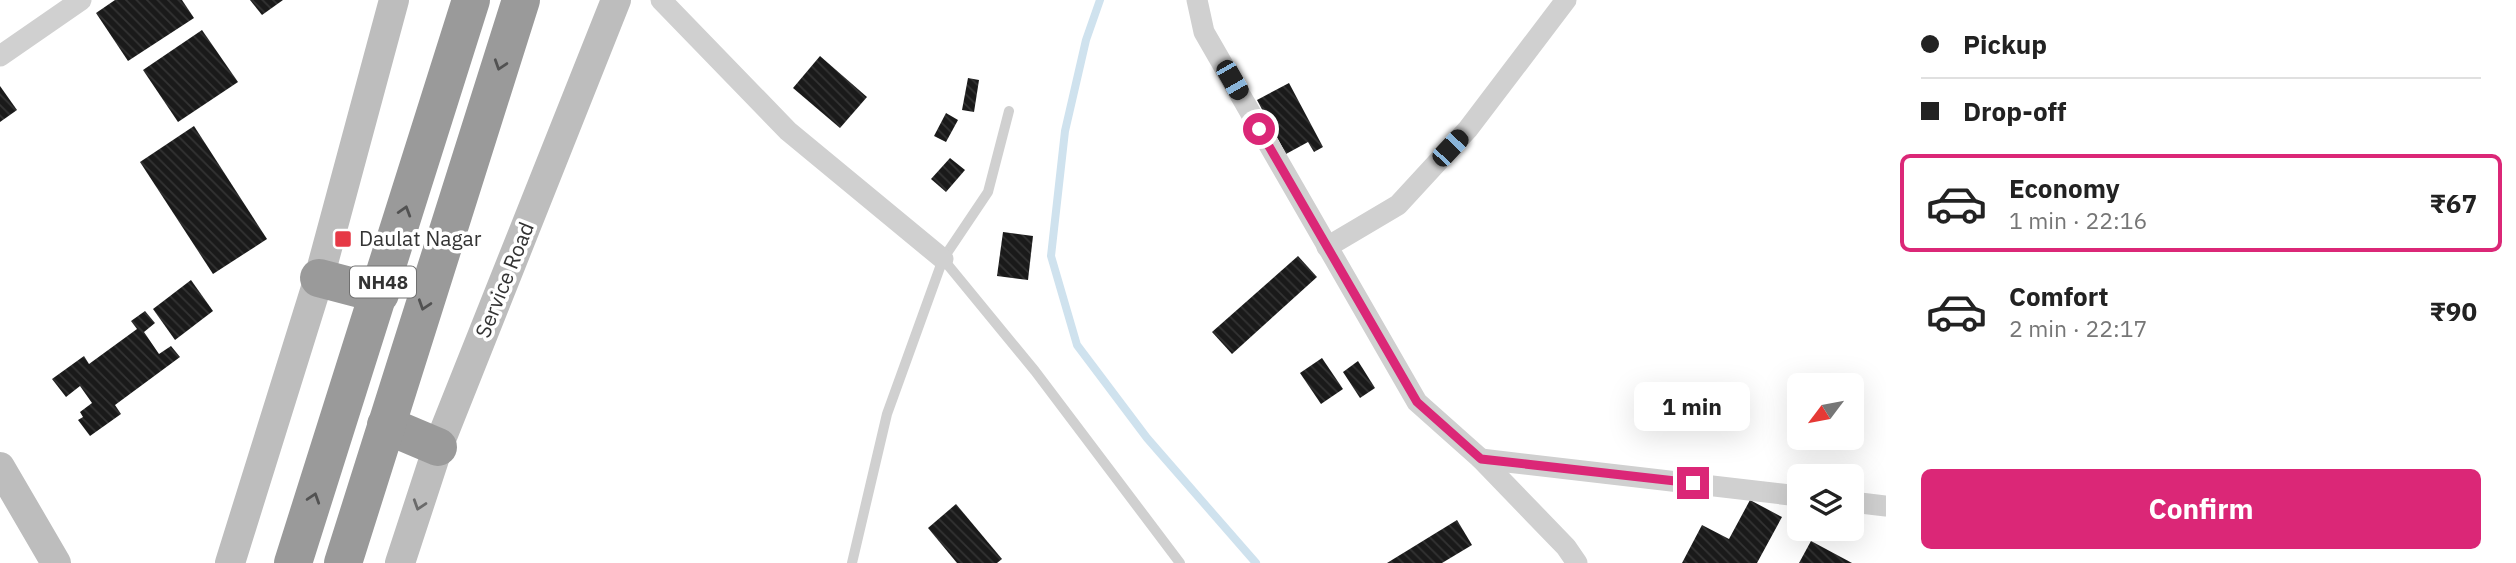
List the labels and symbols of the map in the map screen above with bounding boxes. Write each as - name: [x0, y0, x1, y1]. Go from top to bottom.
- car: [1213, 57, 1252, 103]
- one-way arrow: [494, 59, 509, 71]
- route start: [1243, 113, 1275, 145]
- car: [1428, 125, 1473, 171]
- one-way arrow: [397, 206, 412, 218]
- street label: Service Road: [468, 218, 540, 342]
- place label: Daulat Nagar: [359, 224, 482, 252]
- marker: Daulat Nagar: [333, 229, 353, 249]
- road number: NH48: [350, 266, 416, 298]
- one-way arrow: [418, 299, 433, 311]
- north arrow: [1787, 373, 1864, 450]
- callout: 1 min: [1635, 382, 1751, 430]
- route end: [1677, 467, 1709, 499]
- one-way arrow: [305, 492, 320, 504]
- one-way arrow: [413, 499, 428, 511]

